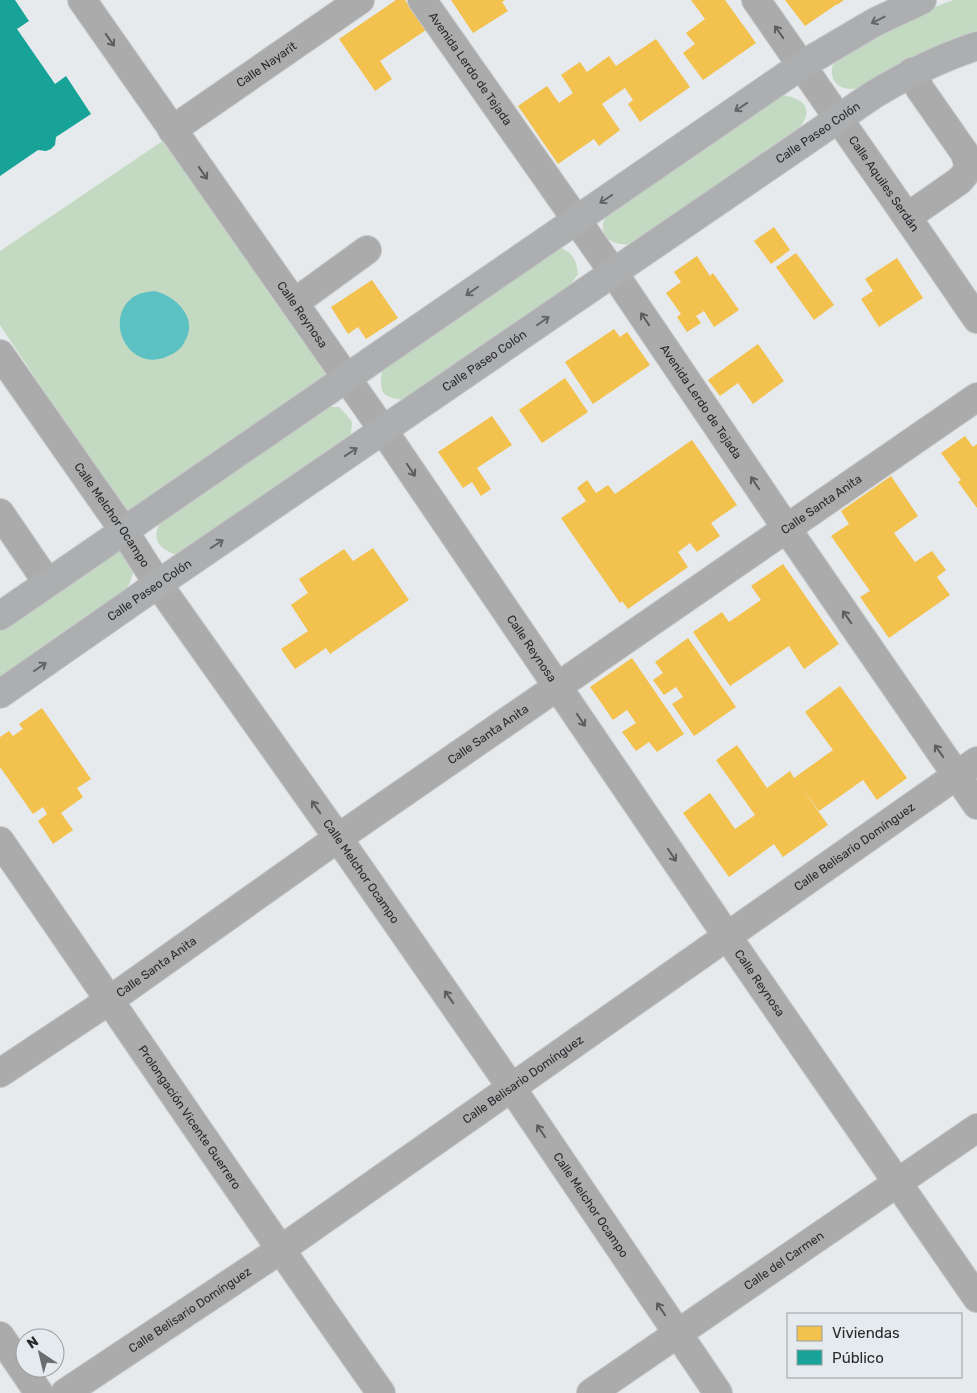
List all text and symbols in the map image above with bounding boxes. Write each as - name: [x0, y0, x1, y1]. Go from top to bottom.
- street label: Avenida Lerdo de Tejada: [426, 9, 515, 128]
- one-way arrow: [871, 16, 886, 26]
- one-way arrow: [774, 26, 784, 40]
- one-way arrow: [105, 33, 115, 47]
- street label: Calle Nayarit: [234, 39, 300, 90]
- street label: Calle Paseo Colón: [773, 99, 863, 166]
- one-way arrow: [734, 102, 748, 112]
- street label: Calle Aquiles Serdán: [846, 133, 922, 234]
- one-way arrow: [198, 166, 208, 180]
- one-way arrow: [600, 194, 614, 204]
- street label: Calle Reynosa: [274, 279, 330, 351]
- one-way arrow: [466, 286, 480, 296]
- one-way arrow: [640, 312, 650, 326]
- one-way arrow: [536, 316, 550, 326]
- street label: Calle Paseo Colón: [440, 327, 529, 394]
- street label: Avenida Lerdo de Tejada: [657, 342, 744, 462]
- one-way arrow: [344, 447, 358, 457]
- street label: Calle Melchor Ocampo: [71, 460, 152, 570]
- one-way arrow: [406, 463, 416, 477]
- street label: Calle Santa Anita: [778, 472, 864, 537]
- one-way arrow: [750, 476, 760, 490]
- one-way arrow: [209, 539, 223, 549]
- street label: Calle Paseo Colón: [105, 556, 194, 624]
- one-way arrow: [842, 610, 852, 624]
- street label: Calle Reynosa: [504, 612, 559, 685]
- one-way arrow: [33, 662, 47, 672]
- street label: Calle Santa Anita: [445, 702, 531, 767]
- one-way arrow: [576, 713, 586, 727]
- one-way arrow: [934, 744, 944, 758]
- one-way arrow: [311, 800, 321, 814]
- street label: Calle Belisario Domínguez: [792, 800, 917, 894]
- street label: Calle Melchor Ocampo: [320, 817, 402, 926]
- one-way arrow: [667, 848, 677, 862]
- street label: Calle Santa Anita: [114, 934, 199, 1000]
- street label: Calle Reynosa: [732, 947, 787, 1019]
- one-way arrow: [444, 991, 454, 1005]
- street label: Calle Belisario Domínguez: [460, 1032, 586, 1127]
- street label: Prolongación Vicente Guerrero: [135, 1043, 244, 1192]
- one-way arrow: [536, 1125, 546, 1139]
- street label: Calle Melchor Ocampo: [550, 1150, 631, 1260]
- street label: Calle del Carmen: [741, 1228, 827, 1293]
- street label: Calle Belisario Domínguez: [126, 1264, 254, 1356]
- one-way arrow: [656, 1303, 666, 1317]
- legend: [787, 1313, 962, 1378]
- text: Viviendas: [832, 1324, 900, 1342]
- north arrow: [15, 1328, 65, 1378]
- text: N: [24, 1333, 42, 1353]
- text: Público: [832, 1349, 884, 1367]

